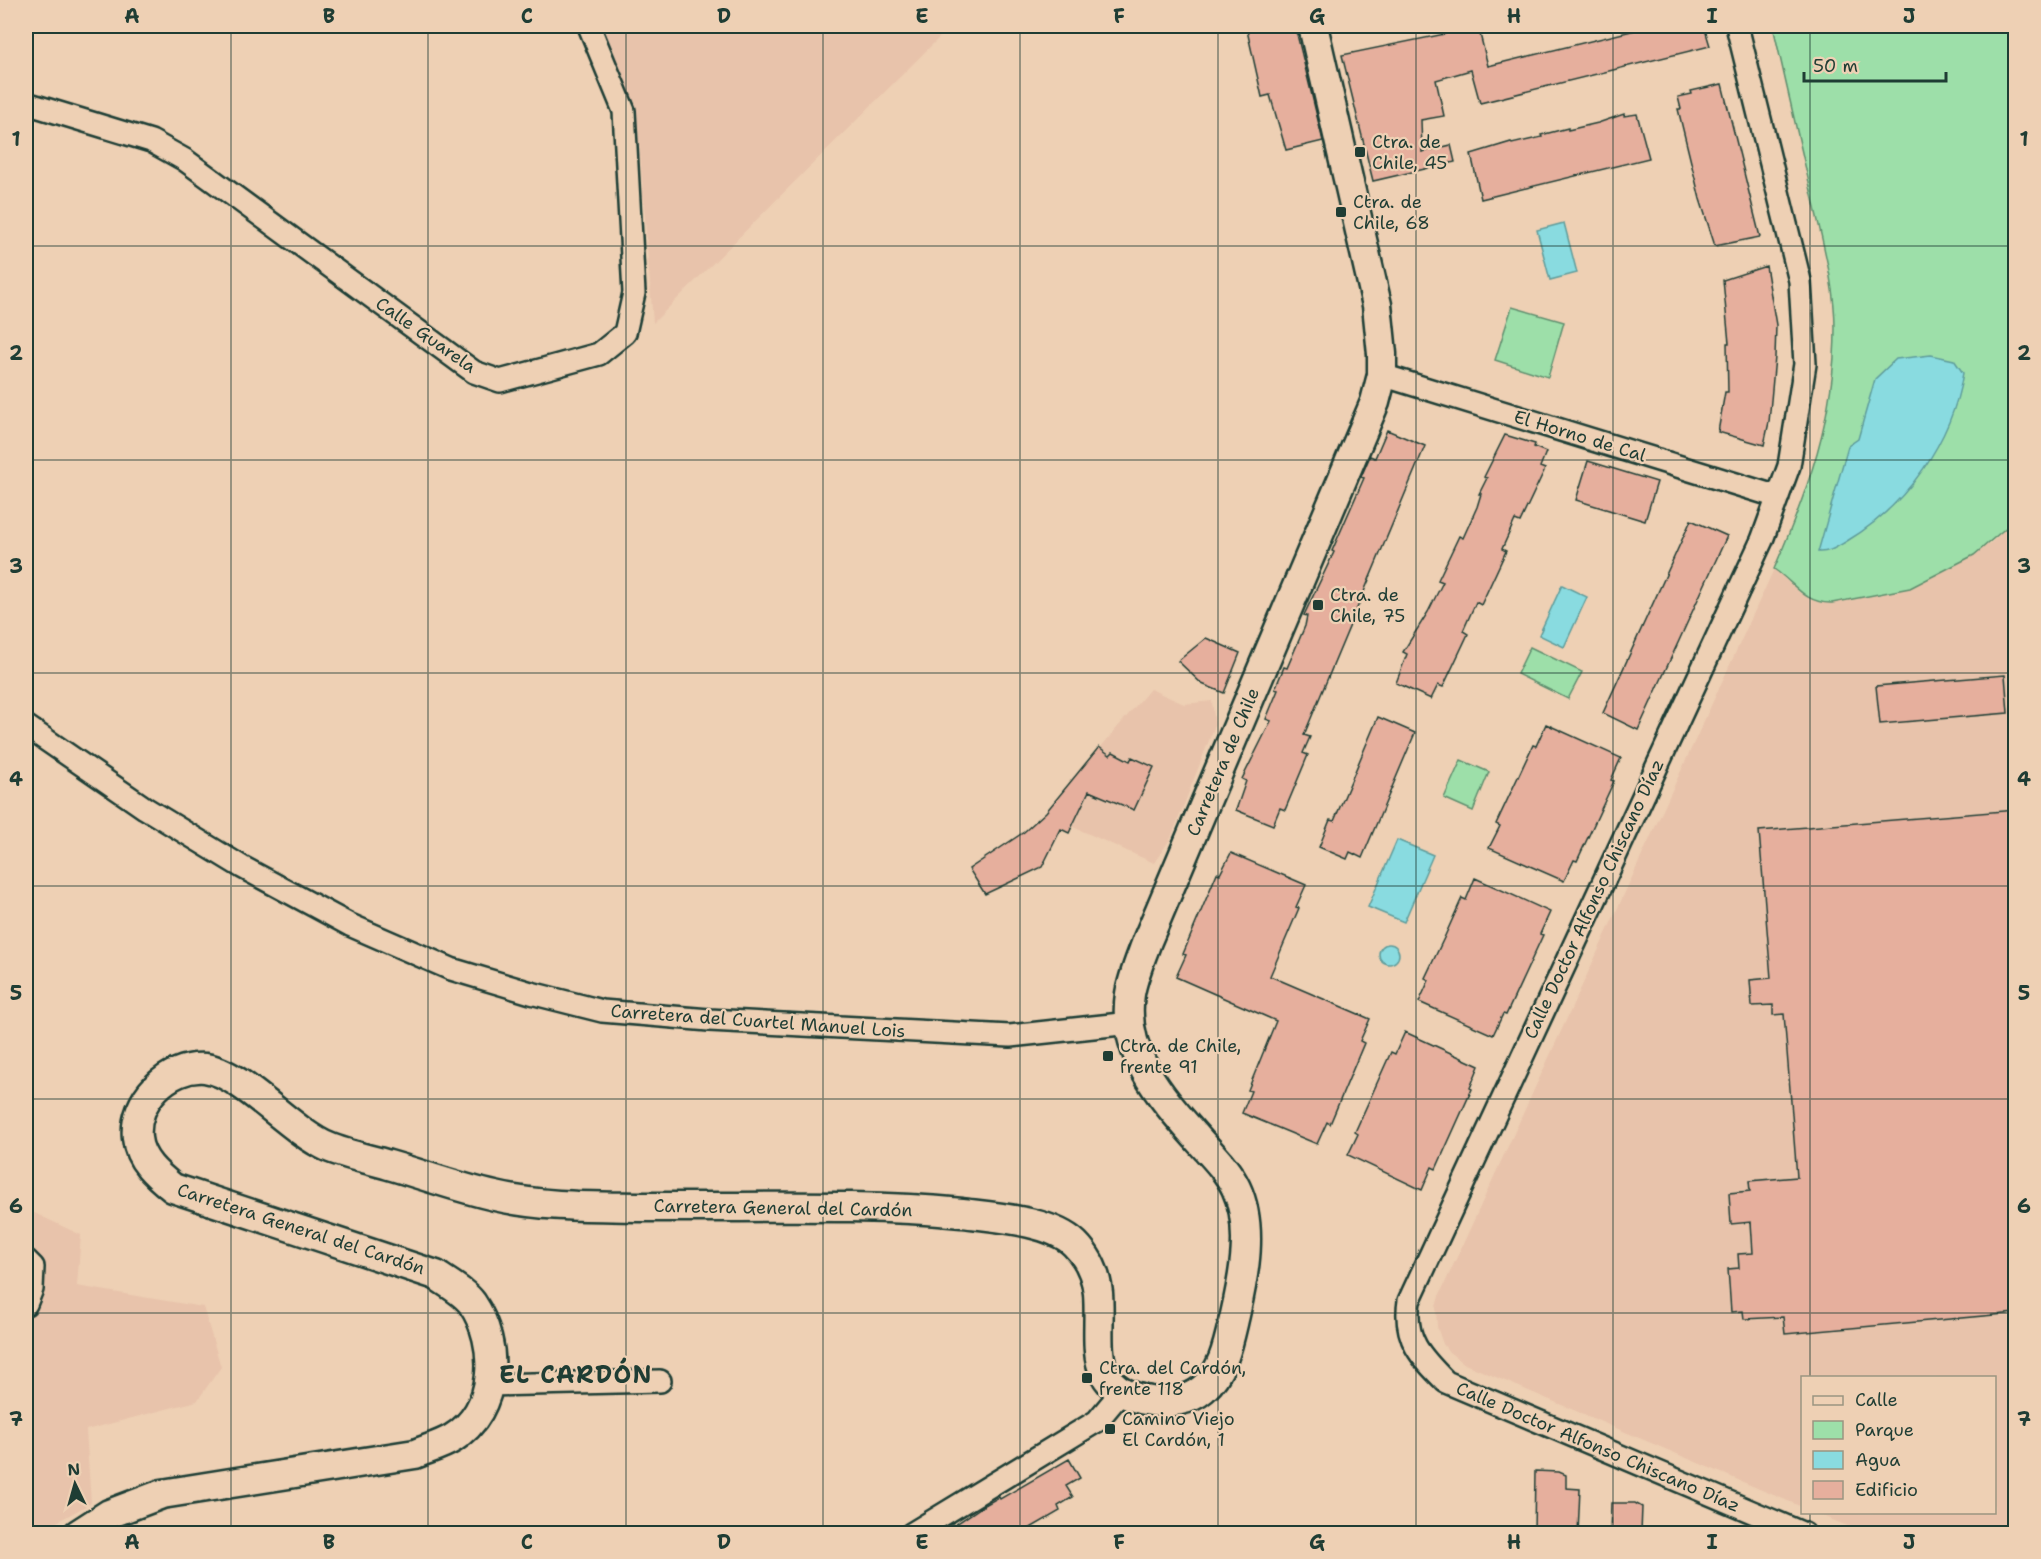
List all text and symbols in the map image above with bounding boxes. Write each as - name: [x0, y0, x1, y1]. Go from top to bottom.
- text: A: [124, 3, 140, 29]
- text: B: [323, 3, 335, 29]
- text: C: [521, 3, 533, 29]
- text: D: [717, 3, 731, 29]
- text: E: [915, 3, 929, 29]
- text: F: [1113, 3, 1125, 29]
- text: G: [1309, 3, 1325, 29]
- text: H: [1507, 3, 1521, 29]
- text: I: [1706, 3, 1718, 29]
- text: J: [1903, 3, 1916, 29]
- scale bar: [1804, 45, 1946, 83]
- text: 50 m: [1813, 54, 1858, 78]
- text: 1: [11, 126, 21, 152]
- text: 1: [2019, 126, 2029, 152]
- place label: Ctra. de Chile, 45: [1372, 130, 1447, 175]
- marker: Ctra. de Chile, 45: [1353, 145, 1367, 159]
- place label: Ctra. de Chile, 68: [1353, 190, 1430, 235]
- marker: Ctra. de Chile, 68: [1334, 205, 1348, 219]
- street label: Calle Guarela: [371, 291, 481, 379]
- text: 2: [9, 340, 23, 366]
- text: 2: [2017, 340, 2031, 366]
- street label: El Horno de Cal: [1511, 404, 1650, 468]
- text: 3: [9, 553, 23, 579]
- text: 3: [2017, 553, 2031, 579]
- place label: Ctra. de Chile, 75: [1330, 583, 1405, 628]
- marker: Ctra. de Chile, 75: [1311, 598, 1325, 612]
- street label: Carretera de Chile: [1181, 684, 1265, 840]
- street label: Calle Doctor Alfonso Chiscano Díaz: [1518, 755, 1670, 1043]
- text: 4: [9, 766, 23, 792]
- text: 4: [2017, 766, 2031, 792]
- text: 5: [10, 980, 22, 1006]
- text: 5: [2018, 980, 2030, 1006]
- street label: Carretera del Cuartel Manuel Lois: [610, 999, 906, 1043]
- place label: Ctra. de Chile, frente 91: [1120, 1034, 1241, 1079]
- marker: Ctra. de Chile, frente 91: [1101, 1049, 1115, 1063]
- street label: Carretera General del Cardón: [174, 1178, 428, 1280]
- text: 6: [9, 1193, 23, 1219]
- text: 6: [2017, 1193, 2031, 1219]
- street label: Carretera General del Cardón: [653, 1194, 913, 1222]
- place label: Ctra. del Cardón, frente 118: [1099, 1356, 1246, 1401]
- district label: EL CARDÓN: [499, 1357, 653, 1391]
- marker: Ctra. del Cardón, frente 118: [1080, 1371, 1094, 1385]
- street label: Calle Doctor Alfonso Chiscano Díaz: [1452, 1376, 1744, 1518]
- legend: [1801, 1376, 1996, 1514]
- text: Calle: [1855, 1388, 1898, 1412]
- text: 7: [9, 1406, 23, 1432]
- text: 7: [2017, 1406, 2031, 1432]
- place label: Camino Viejo El Cardón, 1: [1122, 1407, 1235, 1452]
- text: Parque: [1855, 1418, 1914, 1442]
- marker: Camino Viejo El Cardón, 1: [1103, 1422, 1117, 1436]
- text: Agua: [1855, 1448, 1900, 1472]
- north arrow: [45, 1454, 105, 1514]
- text: N: [67, 1459, 81, 1481]
- text: Edificio: [1855, 1478, 1918, 1502]
- text: A: [124, 1529, 140, 1555]
- text: B: [323, 1529, 335, 1555]
- text: C: [521, 1529, 533, 1555]
- text: D: [717, 1529, 731, 1555]
- text: E: [915, 1529, 929, 1555]
- text: F: [1113, 1529, 1125, 1555]
- text: G: [1309, 1529, 1325, 1555]
- text: H: [1507, 1529, 1521, 1555]
- text: I: [1706, 1529, 1718, 1555]
- text: J: [1903, 1529, 1916, 1555]

